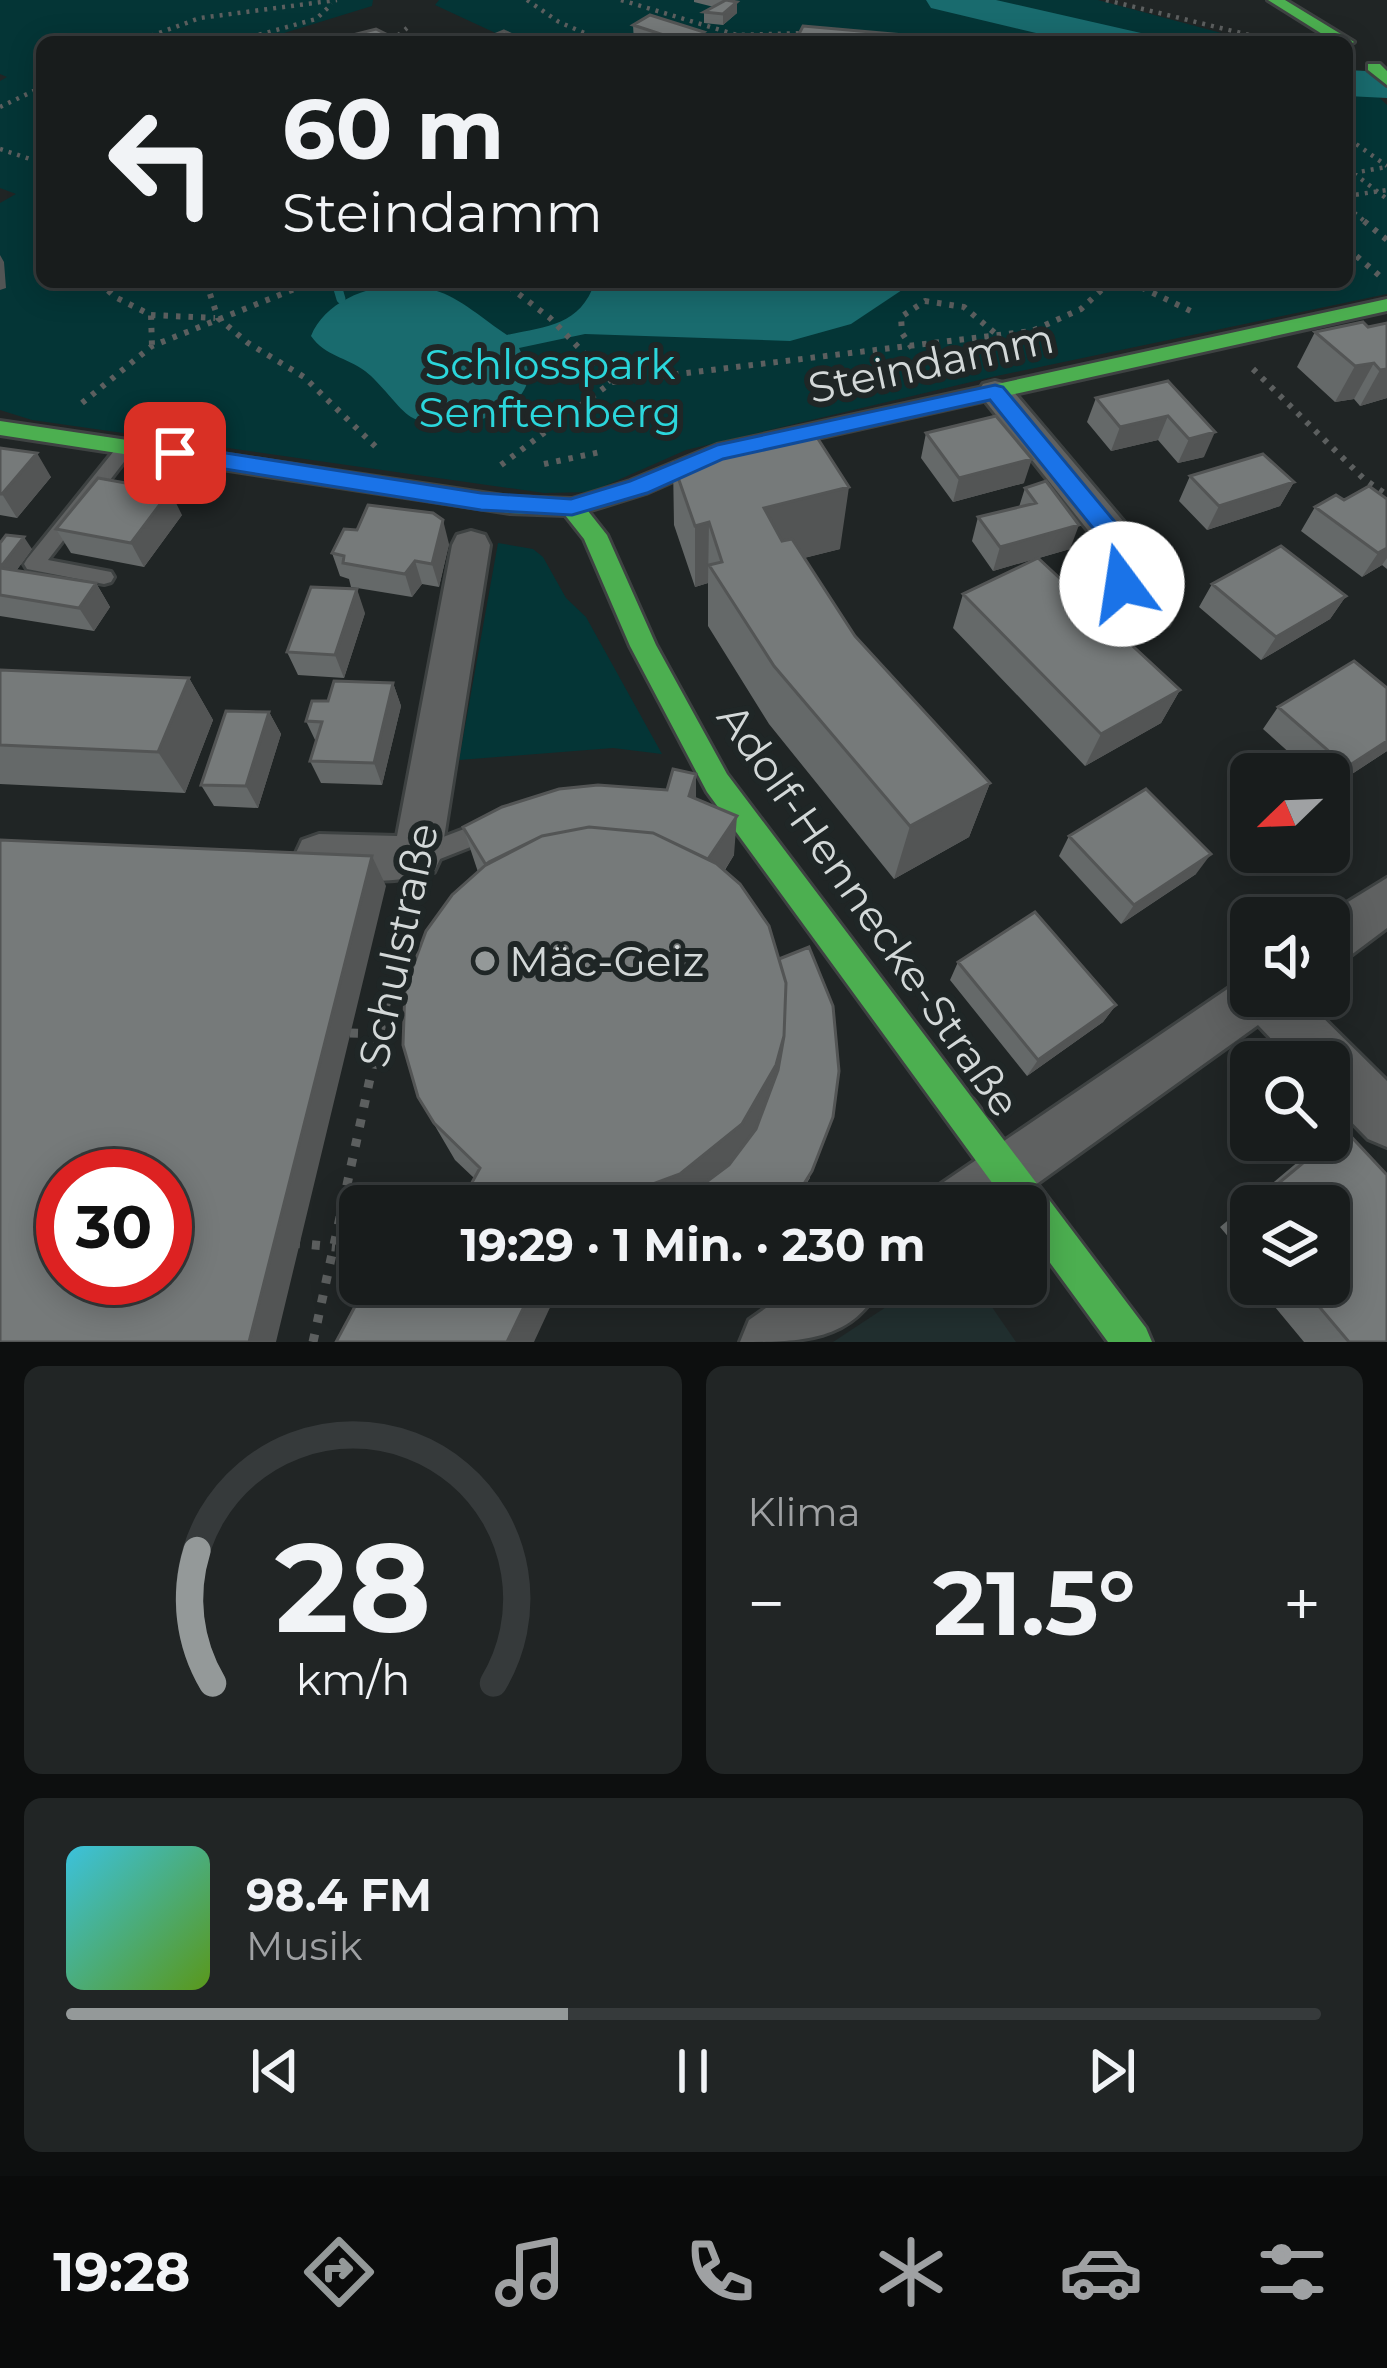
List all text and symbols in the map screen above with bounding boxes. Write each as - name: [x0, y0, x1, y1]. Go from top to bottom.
- text: 60 m: [282, 78, 504, 180]
- icon: left: [84, 84, 240, 240]
- text: Steindamm: [282, 180, 603, 246]
- street label: Steindamm: [804, 312, 1058, 414]
- park label: Schlosspark Senftenberg: [419, 338, 681, 438]
- pin: [124, 402, 226, 504]
- icon: arrive: [142, 420, 208, 486]
- position arrow: [1059, 521, 1185, 647]
- street label: Adolf-Hennecke-Straße: [706, 693, 1032, 1127]
- north arrow: [1230, 753, 1350, 873]
- map controls: [1230, 753, 1350, 1305]
- street label: Schulstraße: [347, 818, 449, 1072]
- button: sound: [1230, 897, 1350, 1017]
- place label: Mäc-Geiz: [509, 935, 704, 987]
- marker: Mäc-Geiz: [472, 948, 498, 974]
- button: search: [1230, 1041, 1350, 1161]
- speed limit sign: 30: [36, 1149, 192, 1305]
- button: layers: [1230, 1185, 1350, 1305]
- text: 19:29 · 1 Min. · 230 m: [461, 1217, 925, 1272]
- text: Klima: [748, 1488, 861, 1536]
- text: 28: [275, 1511, 431, 1663]
- text: 21.5°: [933, 1548, 1136, 1658]
- text: −: [748, 1563, 785, 1644]
- text: +: [1283, 1563, 1321, 1644]
- text: km/h: [296, 1653, 410, 1706]
- text: 98.4 FM: [246, 1867, 432, 1922]
- text: Musik: [246, 1922, 362, 1970]
- icon: previous: [242, 2038, 308, 2104]
- icon: pause: [660, 2038, 726, 2104]
- icon: next: [1079, 2038, 1145, 2104]
- icon: directions: [297, 2230, 381, 2314]
- icon: music: [488, 2230, 572, 2314]
- icon: phone: [678, 2230, 762, 2314]
- icon: climate: [869, 2230, 953, 2314]
- icon: car: [1059, 2230, 1143, 2314]
- icon: filters: [1250, 2230, 1334, 2314]
- text: 19:28: [53, 2239, 190, 2305]

